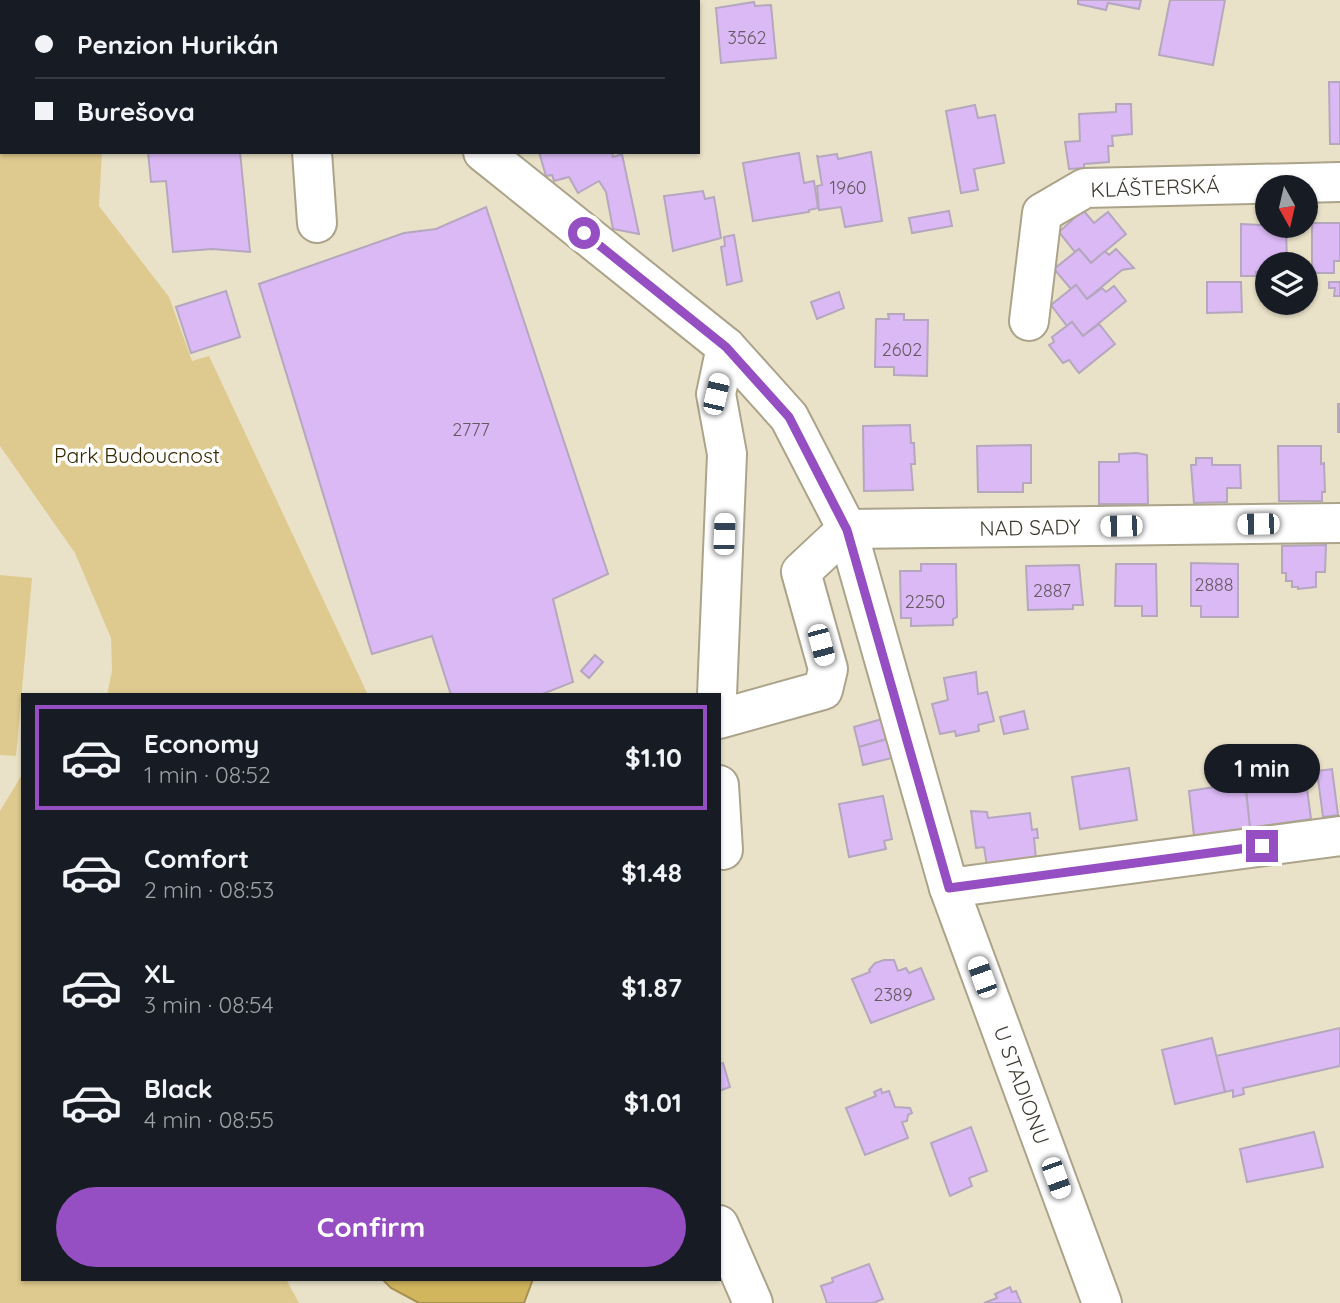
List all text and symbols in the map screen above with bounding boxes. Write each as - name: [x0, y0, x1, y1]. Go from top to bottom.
- house number: 3562: [728, 26, 766, 49]
- text: Penzion Hurikán: [77, 28, 279, 61]
- text: Burešova: [77, 95, 195, 128]
- street label: KLÁŠTERSKÁ: [1090, 172, 1220, 202]
- north arrow: [1255, 175, 1318, 238]
- map controls: [1255, 175, 1318, 315]
- house number: 1960: [829, 176, 867, 199]
- route start: [568, 217, 600, 249]
- button: layers: [1255, 252, 1318, 315]
- house number: 2602: [882, 338, 922, 361]
- car: [702, 371, 731, 417]
- house number: 2777: [452, 418, 490, 441]
- park label: Park Budoucnost: [54, 442, 220, 468]
- car: [713, 513, 736, 555]
- street label: NAD SADY: [979, 513, 1081, 541]
- car: [1237, 513, 1280, 535]
- car: [1100, 515, 1143, 537]
- house number: 2888: [1194, 573, 1234, 596]
- house number: 2887: [1033, 579, 1071, 602]
- house number: 2250: [905, 590, 945, 613]
- car: [806, 622, 837, 668]
- icon: car: [60, 726, 123, 789]
- text: Economy: [144, 727, 259, 760]
- text: $1.10: [625, 741, 682, 774]
- callout: 1 min: [1204, 744, 1320, 794]
- text: 1 min: [1234, 754, 1290, 783]
- text: 1 min · 08:52: [144, 760, 271, 789]
- route end: [1246, 830, 1278, 862]
- icon: car: [60, 841, 123, 904]
- text: Comfort: [144, 842, 249, 875]
- text: $1.48: [621, 856, 682, 889]
- text: 2 min · 08:53: [144, 875, 274, 904]
- car: [965, 954, 1000, 1000]
- icon: car: [60, 956, 123, 1019]
- text: XL: [144, 957, 176, 990]
- text: $1.87: [621, 971, 682, 1004]
- house number: 2389: [873, 983, 913, 1006]
- text: 3 min · 08:54: [144, 990, 274, 1019]
- street label: U STADIONU: [989, 1022, 1055, 1148]
- icon: car: [60, 1071, 123, 1134]
- text: Black: [144, 1072, 213, 1105]
- text: $1.01: [624, 1086, 682, 1119]
- text: 4 min · 08:55: [144, 1105, 274, 1134]
- car: [1039, 1155, 1074, 1201]
- button: Confirm: [56, 1187, 686, 1267]

